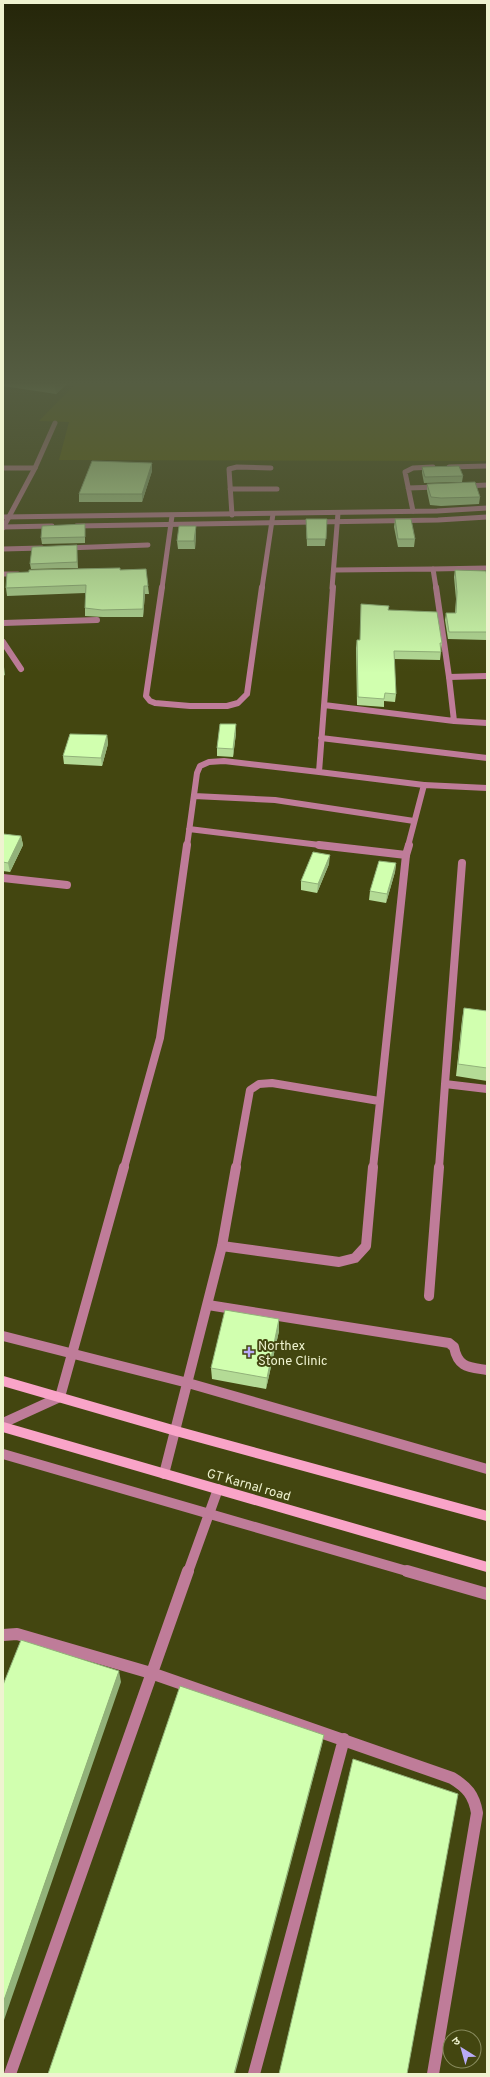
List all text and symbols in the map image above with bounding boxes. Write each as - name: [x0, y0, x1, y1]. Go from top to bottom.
- place label: Northex Stone Clinic: [258, 1339, 327, 1370]
- marker: Northex Stone Clinic: [243, 1346, 255, 1358]
- street label: GT Karnal road: [205, 1466, 292, 1506]
- north arrow: [442, 2029, 482, 2069]
- text: उ: [450, 2034, 464, 2049]

